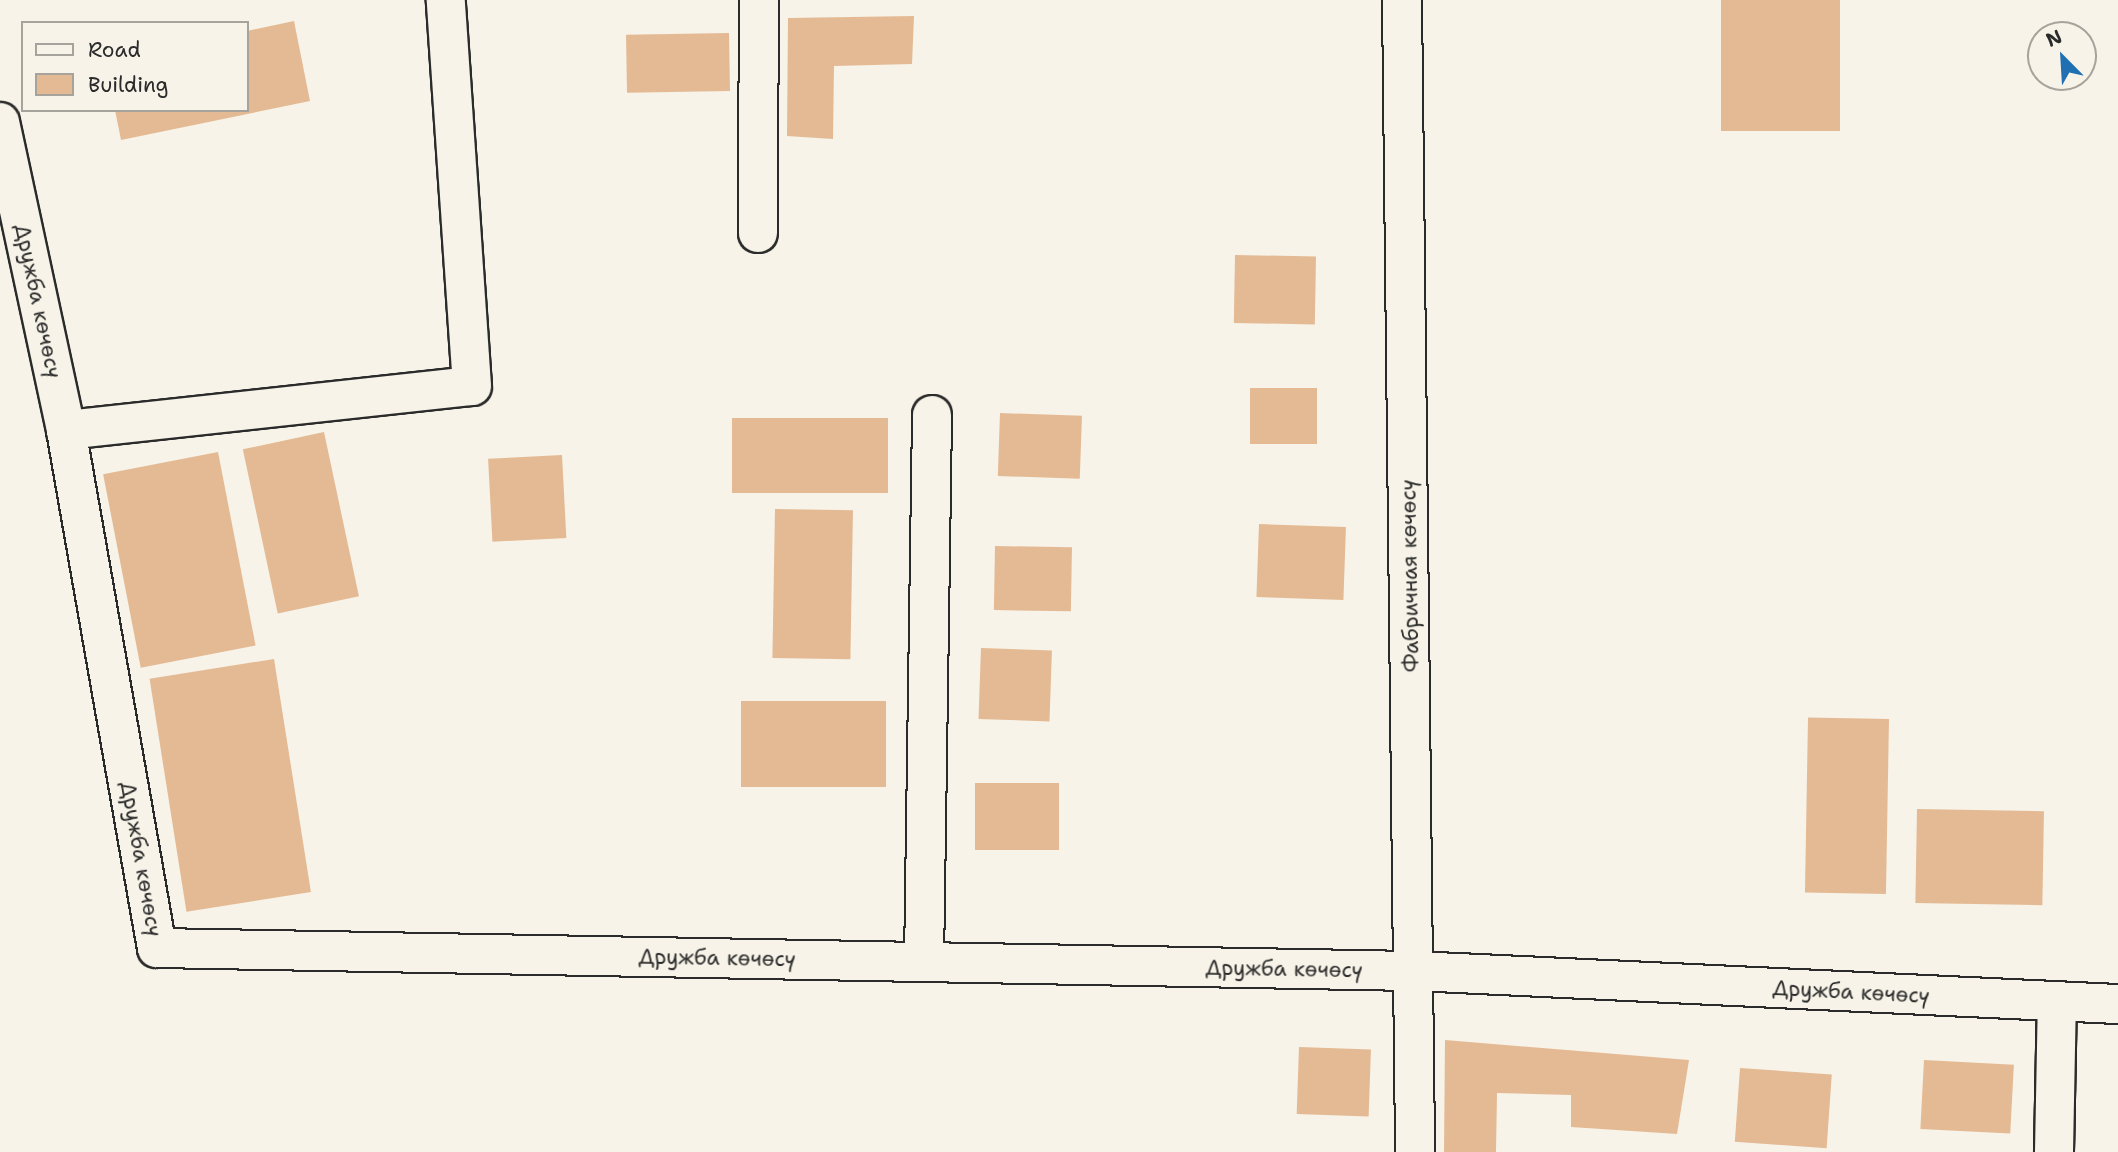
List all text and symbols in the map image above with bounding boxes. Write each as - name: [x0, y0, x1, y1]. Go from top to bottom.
- legend: [21, 21, 248, 112]
- north arrow: [2027, 21, 2097, 91]
- text: N: [2042, 24, 2066, 53]
- text: Road: [88, 36, 141, 64]
- text: Building: [88, 71, 168, 99]
- street label: Дружба көчөсү: [9, 222, 67, 380]
- street label: Фабричная көчөсү: [1396, 480, 1424, 672]
- street label: Дружба көчөсү: [115, 780, 167, 938]
- street label: Дружба көчөсү: [638, 944, 796, 972]
- street label: Дружба көчөсү: [1205, 955, 1363, 983]
- street label: Дружба көчөсү: [1772, 975, 1930, 1009]

